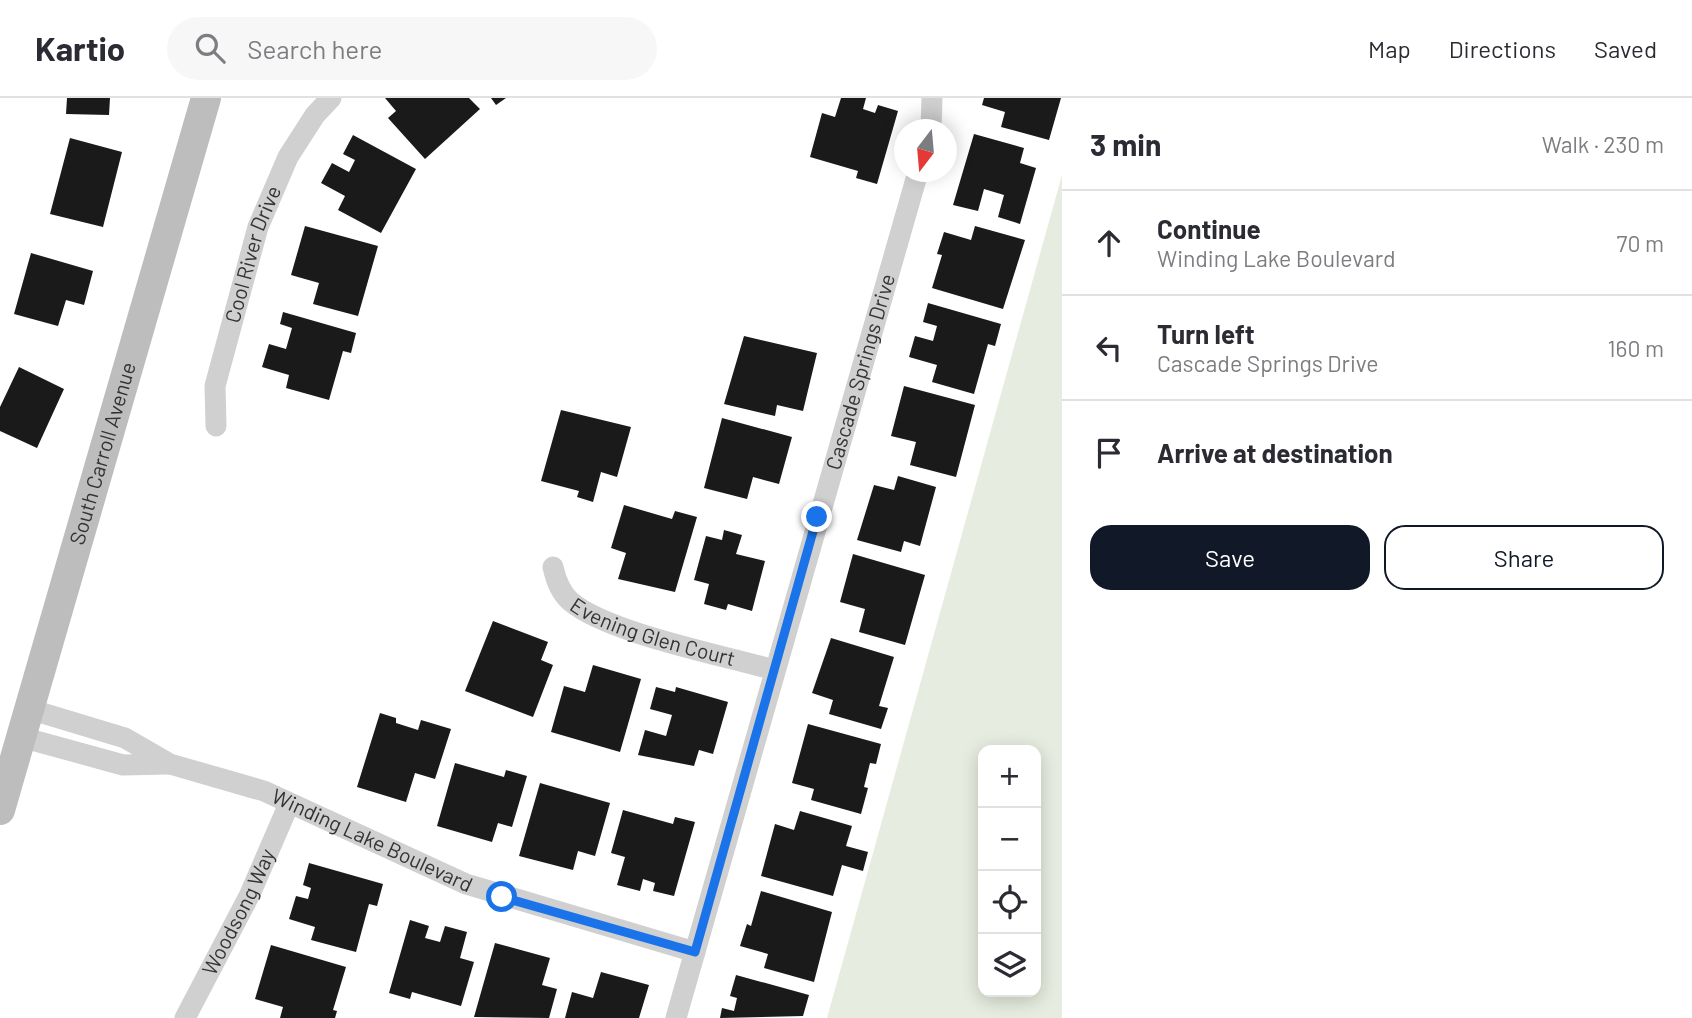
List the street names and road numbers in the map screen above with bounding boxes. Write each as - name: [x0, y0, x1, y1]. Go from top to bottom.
- street label: Cool River Drive: [219, 182, 285, 325]
- street label: Cascade Springs Drive: [820, 271, 899, 472]
- street label: South Carroll Avenue: [63, 359, 140, 547]
- street label: Evening Glen Court: [566, 592, 738, 670]
- street label: Winding Lake Boulevard: [268, 782, 477, 896]
- street label: Woodsong Way: [196, 844, 279, 979]

